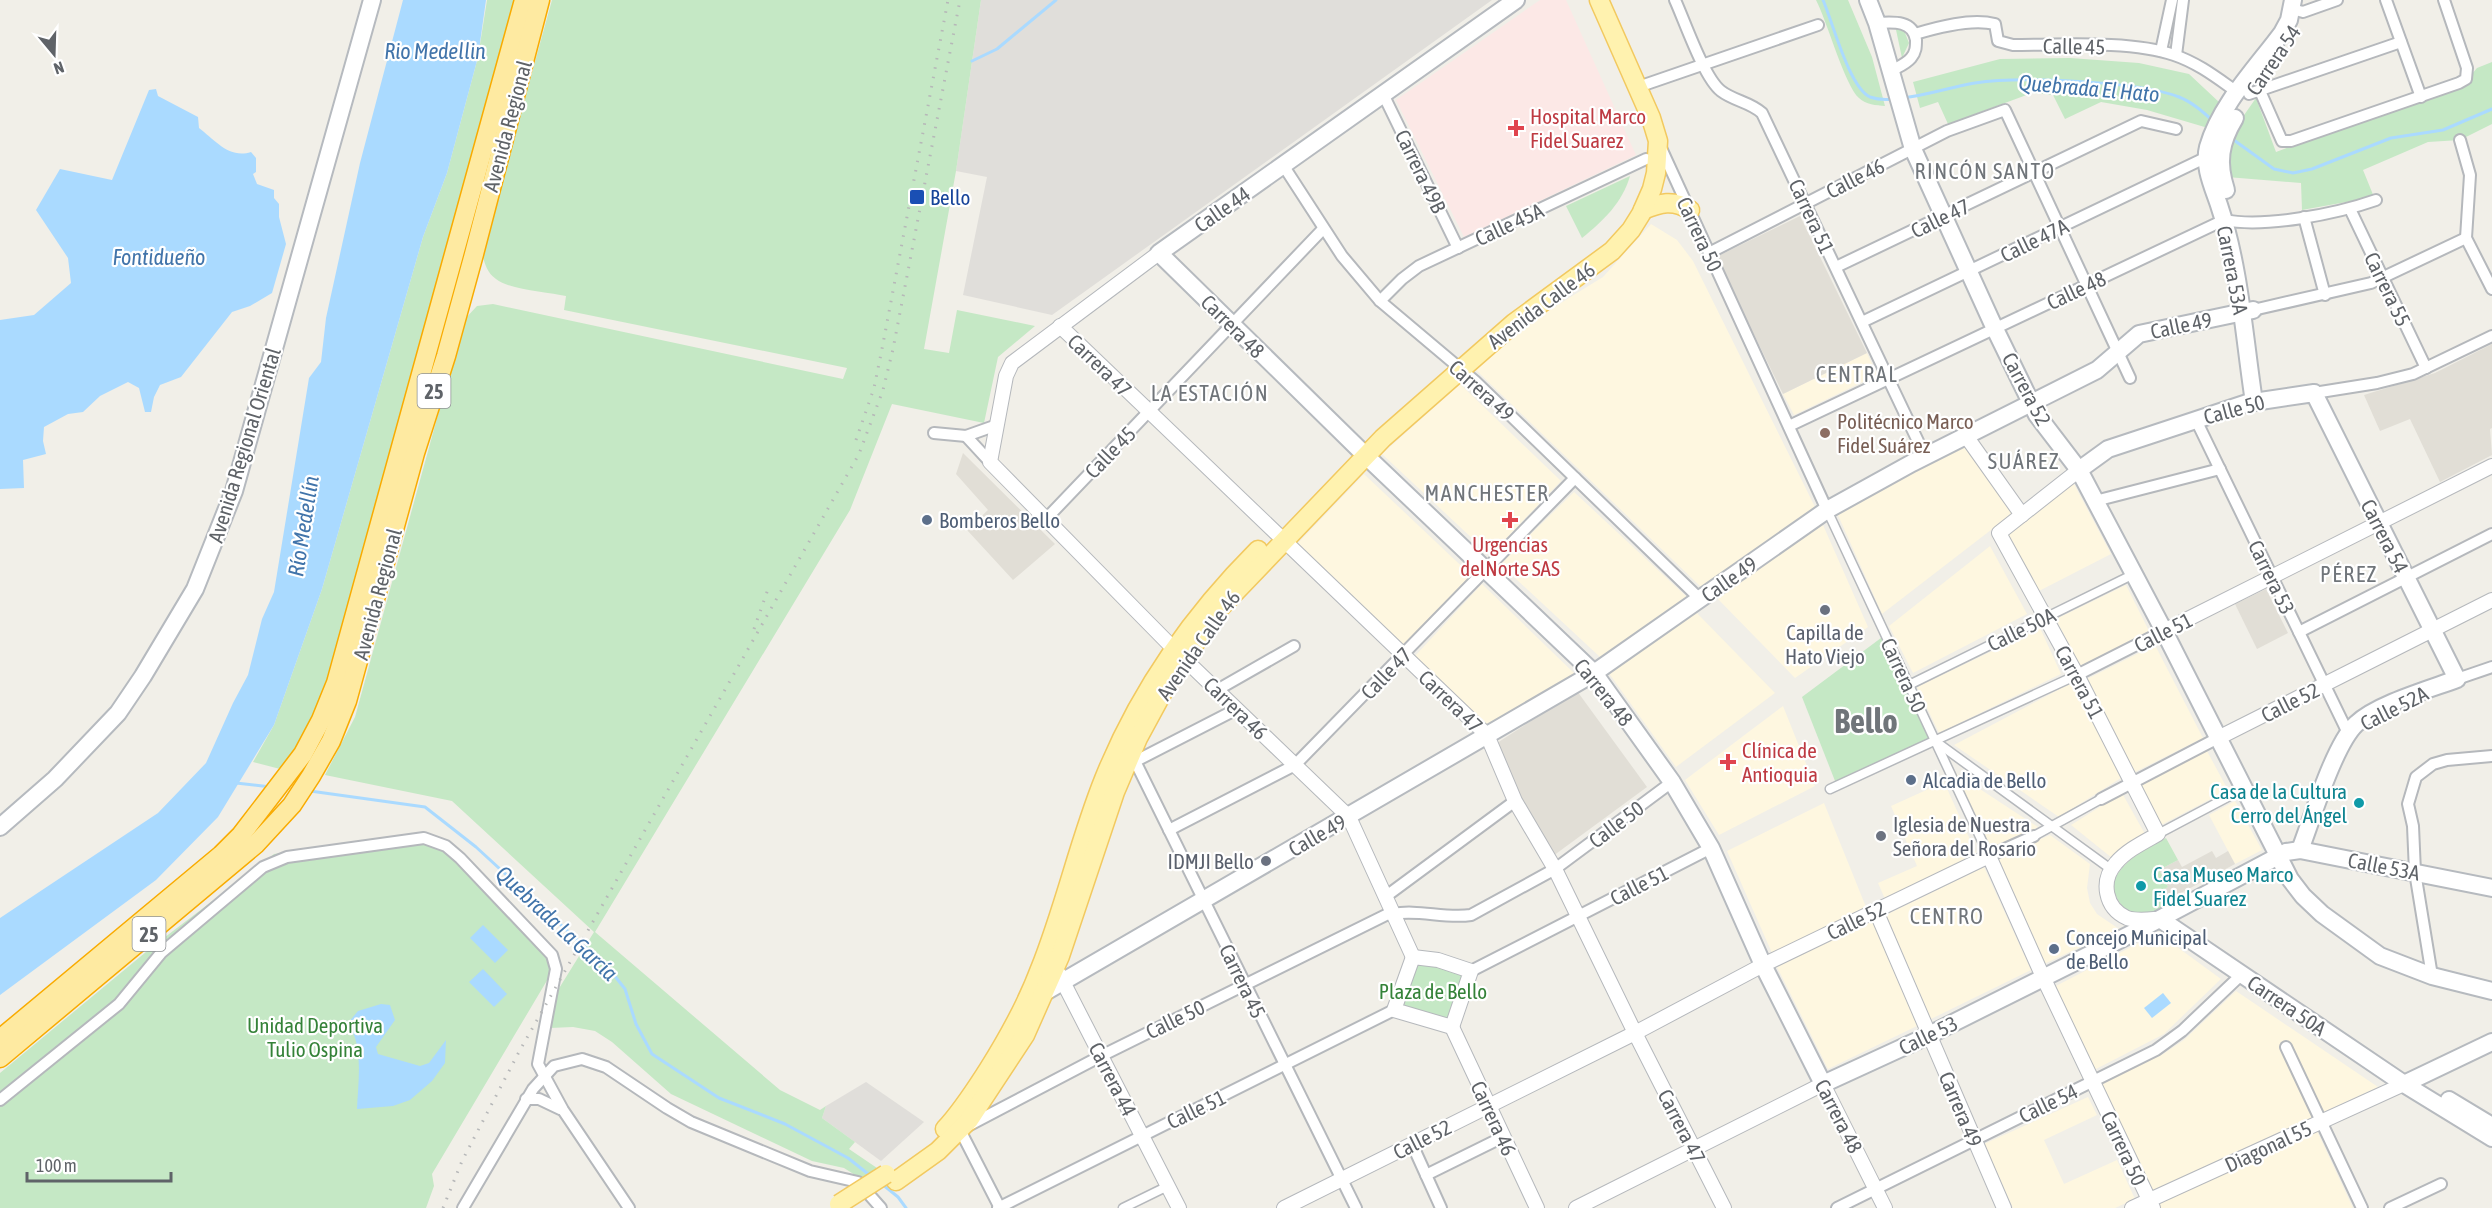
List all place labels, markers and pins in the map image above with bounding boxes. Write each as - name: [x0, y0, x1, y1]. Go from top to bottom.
- place label: Hospital Marco Fidel Suarez: [1530, 104, 1646, 152]
- marker: Hospital Marco Fidel Suarez: [1507, 119, 1525, 137]
- place label: Bello: [930, 185, 970, 209]
- marker: Bello: [908, 188, 926, 206]
- place label: Politécnico Marco Fidel Suárez: [1837, 409, 1974, 457]
- marker: Politécnico Marco Fidel Suárez: [1818, 426, 1832, 440]
- place label: Bomberos Bello: [939, 508, 1060, 532]
- marker: Urgencias delNorte SAS: [1501, 511, 1519, 529]
- marker: Bomberos Bello: [920, 513, 934, 527]
- place label: Urgencias delNorte SAS: [1460, 532, 1560, 580]
- marker: Capilla de Hato Viejo: [1818, 603, 1832, 617]
- place label: Capilla de Hato Viejo: [1785, 620, 1865, 668]
- place label: Clínica de Antioquia: [1742, 738, 1818, 786]
- marker: Clínica de Antioquia: [1719, 753, 1737, 771]
- place label: Alcadia de Bello: [1923, 768, 2046, 792]
- marker: Alcadia de Bello: [1904, 773, 1918, 787]
- place label: Casa de la Cultura Cerro del Ángel: [2210, 779, 2347, 827]
- marker: Casa de la Cultura Cerro del Ángel: [2352, 796, 2366, 810]
- place label: Iglesia de Nuestra Señora del Rosario: [1893, 812, 2036, 860]
- marker: Iglesia de Nuestra Señora del Rosario: [1874, 829, 1888, 843]
- place label: IDMJI Bello: [1168, 849, 1254, 873]
- marker: IDMJI Bello: [1259, 854, 1273, 868]
- place label: Casa Museo Marco Fidel Suarez: [2153, 862, 2294, 910]
- marker: Casa Museo Marco Fidel Suarez: [2134, 879, 2148, 893]
- place label: Concejo Municipal de Bello: [2066, 925, 2208, 973]
- marker: Concejo Municipal de Bello: [2047, 942, 2061, 956]

